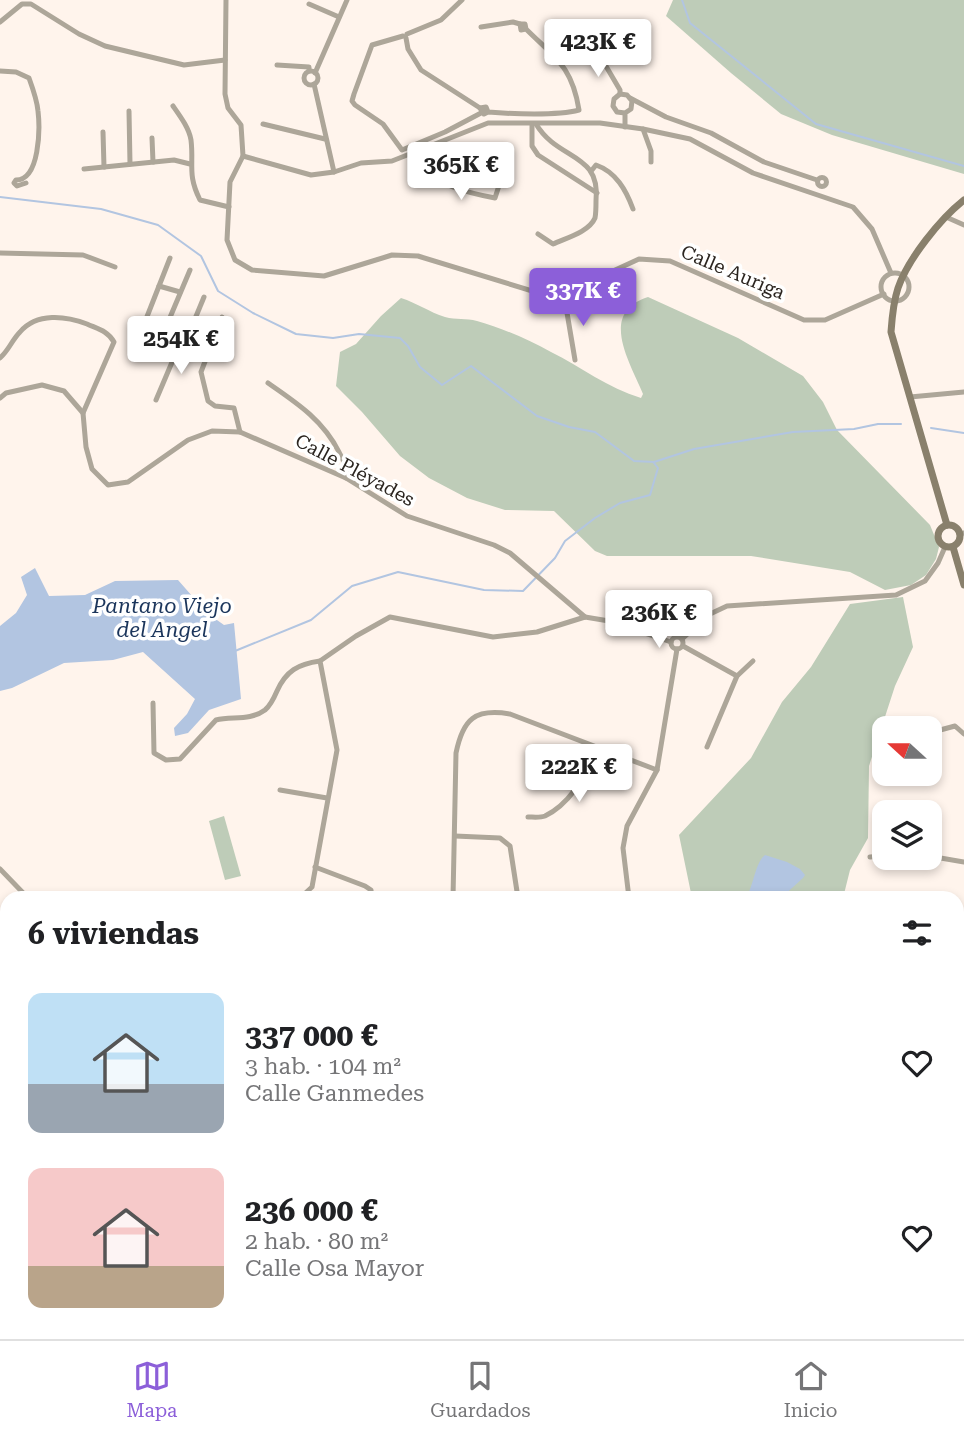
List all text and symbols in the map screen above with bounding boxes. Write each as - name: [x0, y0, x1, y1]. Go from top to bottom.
- pin: 423K €: [541, 20, 655, 79]
- text: 423K €: [560, 28, 636, 55]
- pin: 365K €: [404, 142, 518, 202]
- text: 365K €: [423, 151, 499, 178]
- street label: Calle Auriga: [678, 240, 789, 304]
- pin: 337K €: [526, 268, 640, 328]
- text: 337K €: [545, 277, 621, 304]
- pin: 254K €: [124, 316, 238, 376]
- text: 254K €: [143, 325, 219, 352]
- street label: Calle Pléyades: [291, 429, 419, 511]
- pin: 236K €: [602, 590, 716, 650]
- water label: Pantano Viejo del Angel: [91, 594, 232, 642]
- text: 236K €: [621, 599, 697, 626]
- north arrow: [872, 716, 942, 786]
- map controls: [872, 716, 942, 870]
- pin: 222K €: [522, 744, 636, 804]
- text: 222K €: [541, 753, 617, 780]
- button: layers: [872, 800, 942, 870]
- icon: filters: [898, 914, 936, 952]
- text: 6 viviendas: [28, 916, 199, 951]
- text: 337 000 €: [245, 1018, 378, 1053]
- icon: home: [84, 1021, 168, 1105]
- icon: heart: [898, 1044, 936, 1082]
- text: 3 hab. · 104 m²: [245, 1053, 401, 1080]
- text: Calle Ganmedes: [245, 1080, 424, 1107]
- text: 236 000 €: [245, 1193, 378, 1228]
- icon: home: [84, 1196, 168, 1280]
- icon: heart: [898, 1219, 936, 1257]
- text: 2 hab. · 80 m²: [245, 1228, 388, 1255]
- text: Calle Osa Mayor: [245, 1255, 424, 1282]
- tab: Mapa: [127, 1357, 177, 1422]
- tab: Guardados: [430, 1357, 531, 1422]
- tab: Inicio: [784, 1357, 837, 1422]

